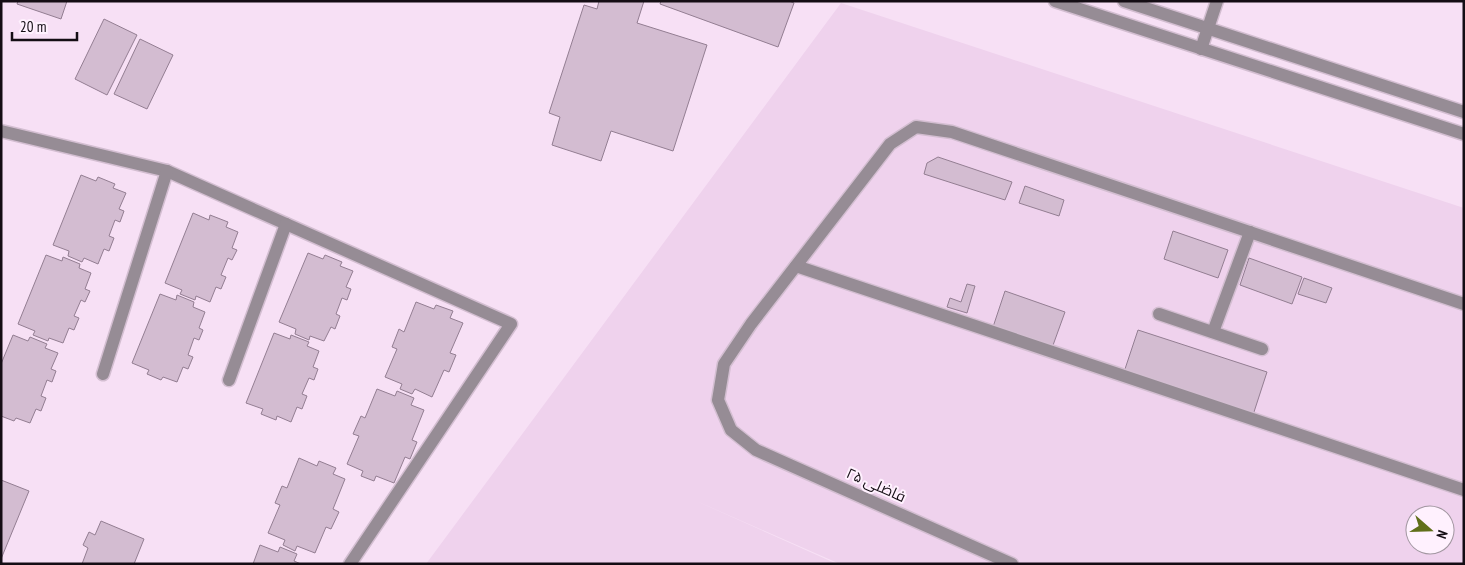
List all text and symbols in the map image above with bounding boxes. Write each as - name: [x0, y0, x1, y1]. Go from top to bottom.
- scale bar: [12, 10, 78, 42]
- text: 20 m: [20, 17, 46, 36]
- street label: فاضلی ۲۵: [843, 463, 909, 507]
- north arrow: [1405, 505, 1455, 555]
- text: N: [1432, 528, 1452, 541]

